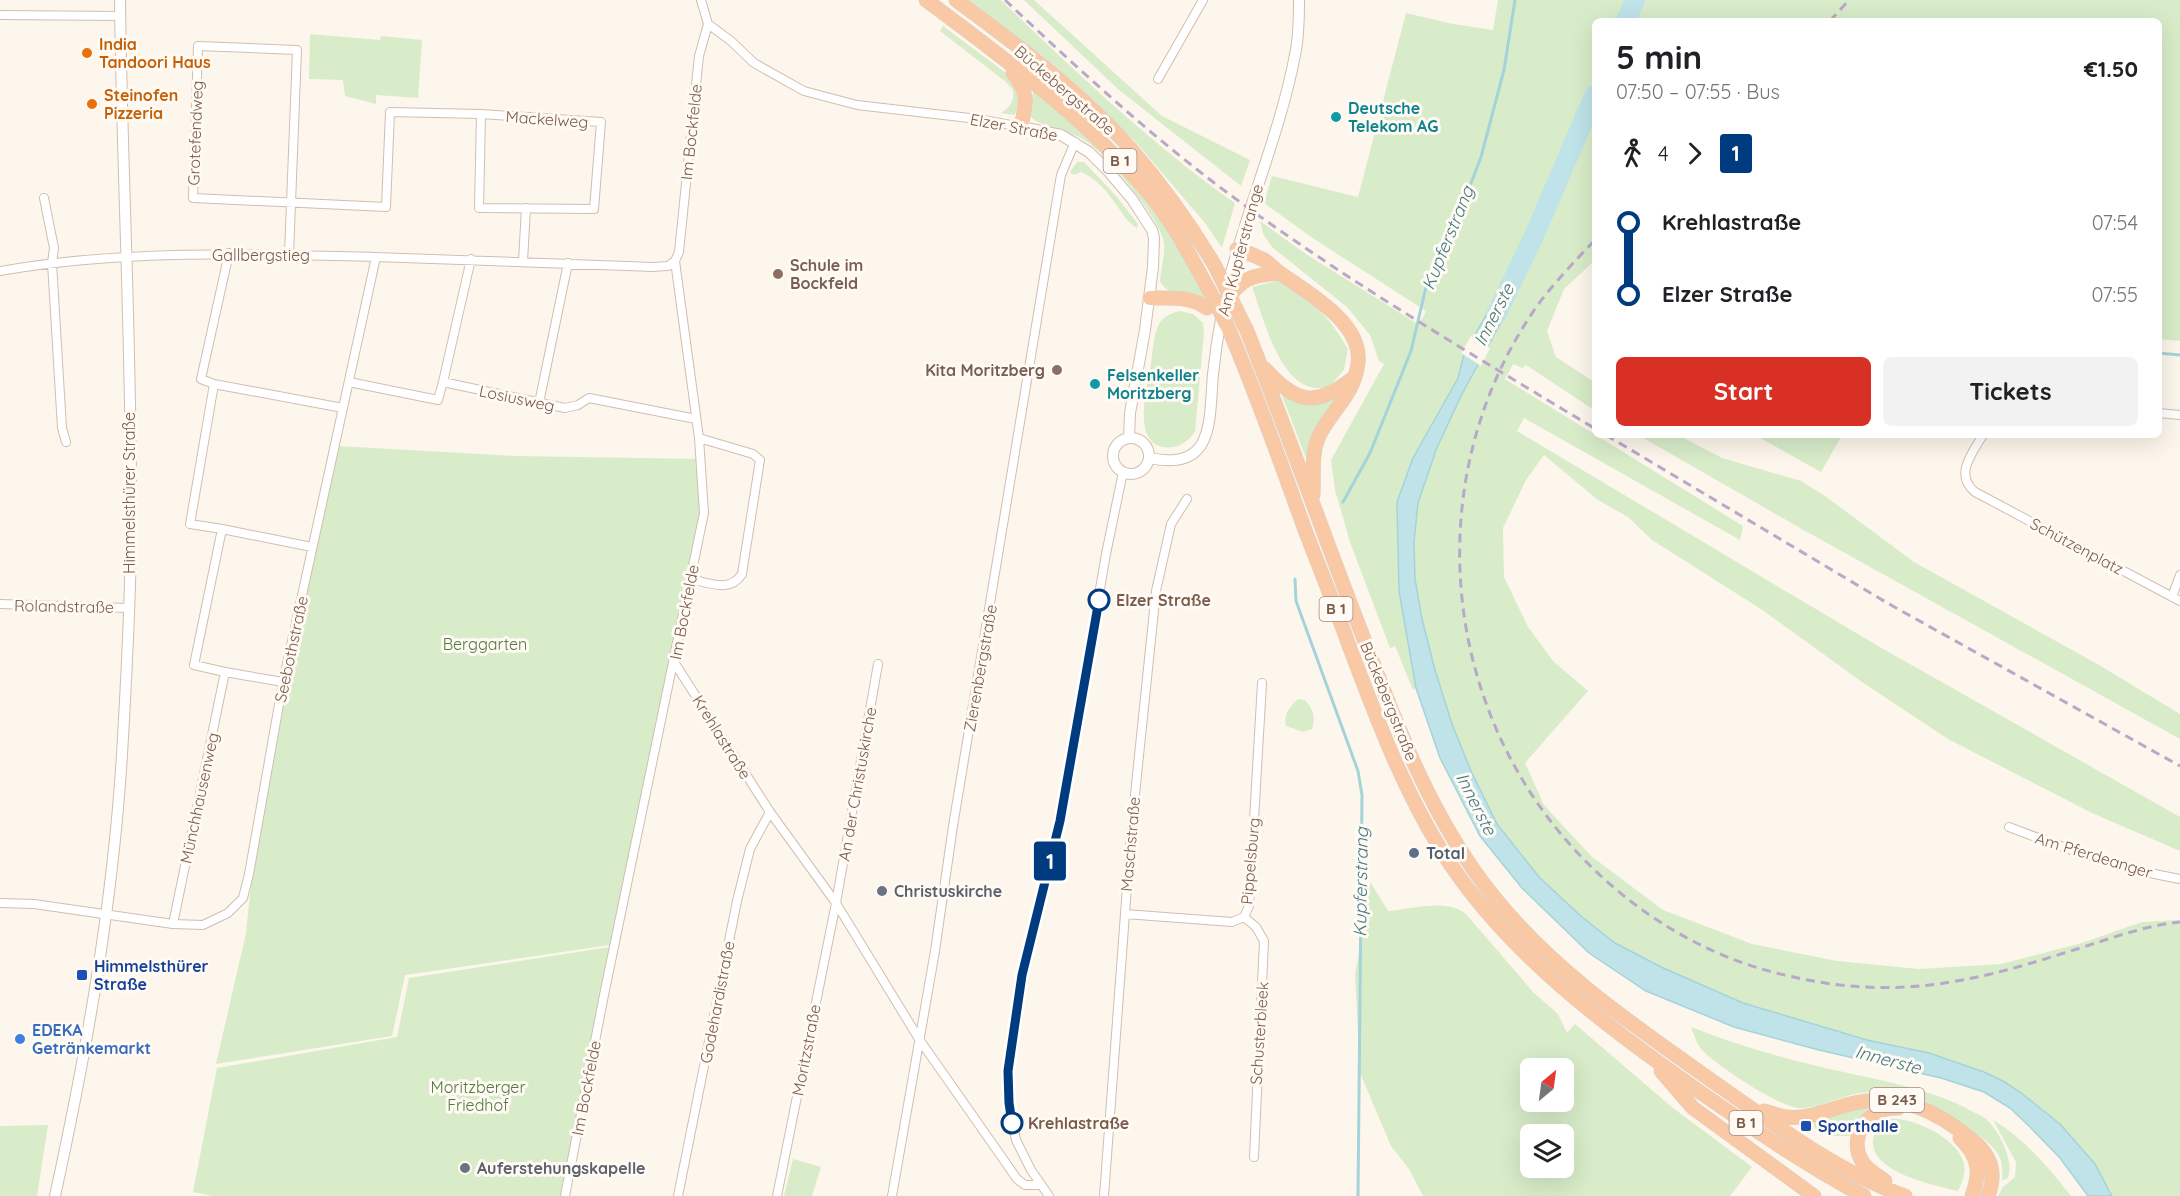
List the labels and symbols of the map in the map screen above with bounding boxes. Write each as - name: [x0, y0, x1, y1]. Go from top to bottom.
- place label: India Tandoori Haus: [99, 34, 211, 72]
- street label: Bückebergstraße: [1011, 41, 1119, 139]
- marker: India Tandoori Haus: [80, 46, 94, 60]
- street label: Grotefendweg: [183, 80, 207, 186]
- street label: Im Bockfelde: [676, 83, 706, 181]
- place label: Steinofen Pizzeria: [104, 85, 178, 123]
- marker: Steinofen Pizzeria: [85, 97, 99, 111]
- place label: Deutsche Telekom AG: [1348, 98, 1438, 136]
- street label: Mackelweg: [505, 106, 589, 132]
- street label: Elzer Straße: [969, 109, 1059, 145]
- marker: Deutsche Telekom AG: [1329, 110, 1343, 124]
- road number: B 1: [1104, 149, 1136, 173]
- water label: Kupferstrang: [1416, 181, 1479, 293]
- street label: Am Kupferstrange: [1213, 182, 1267, 318]
- street label: Gallbergstieg: [212, 245, 310, 265]
- place label: Schule im Bockfeld: [790, 255, 863, 293]
- marker: Schule im Bockfeld: [771, 267, 785, 281]
- water label: Innerste: [1468, 279, 1519, 350]
- place label: Kita Moritzberg: [925, 360, 1045, 380]
- marker: Kita Moritzberg: [1050, 363, 1064, 377]
- place label: Felsenkeller Moritzberg: [1107, 365, 1199, 403]
- marker: Felsenkeller Moritzberg: [1088, 377, 1102, 391]
- street label: Losiusweg: [477, 380, 557, 416]
- street label: Himmelsthürer Straße: [119, 412, 139, 574]
- street label: Schützenplatz: [2027, 513, 2127, 579]
- street label: Im Bockfelde: [665, 563, 703, 661]
- marker: Elzer Straße: [1088, 589, 1110, 611]
- place label: Elzer Straße: [1116, 590, 1211, 610]
- street label: Seebothstraße: [270, 594, 312, 704]
- street label: Rolandstraße: [14, 595, 114, 617]
- road number: B 1: [1320, 597, 1352, 621]
- street label: Zierenbergstraße: [959, 603, 1001, 733]
- park label: Berggarten: [443, 634, 527, 654]
- street label: Bückebergstraße: [1356, 638, 1422, 764]
- street label: Krehlastraße: [688, 691, 756, 783]
- street label: An der Christuskirche: [834, 705, 880, 863]
- street label: Münchhausenweg: [175, 731, 223, 865]
- water label: Innerste: [1451, 769, 1502, 840]
- street label: Maschstraße: [1116, 796, 1144, 892]
- street label: Pippelsburg: [1236, 817, 1264, 905]
- water label: Kupferstrang: [1348, 825, 1373, 937]
- street label: Am Pferdeanger: [2033, 828, 2155, 882]
- line badge: 1: [1030, 842, 1070, 880]
- place label: Total: [1426, 843, 1465, 863]
- marker: Total: [1407, 846, 1421, 860]
- place label: Christuskirche: [894, 881, 1002, 901]
- marker: Christuskirche: [875, 884, 889, 898]
- street label: Godehardistraße: [695, 939, 739, 1065]
- place label: Himmelsthürer Straße: [94, 956, 209, 994]
- marker: Himmelsthürer Straße: [75, 968, 89, 982]
- street label: Schusterbleek: [1245, 981, 1273, 1085]
- street label: Moritzstraße: [787, 1002, 825, 1098]
- place label: EDEKA Getränkemarkt: [32, 1020, 151, 1058]
- marker: EDEKA Getränkemarkt: [13, 1032, 27, 1046]
- street label: Im Bockfelde: [567, 1039, 605, 1137]
- water label: Innerste: [1853, 1040, 1924, 1080]
- north arrow: [1520, 1058, 1574, 1112]
- park label: Moritzberger Friedhof: [430, 1077, 526, 1115]
- road number: B 243: [1870, 1088, 1924, 1112]
- road number: B 1: [1730, 1111, 1762, 1135]
- marker: Krehlastraße: [1001, 1112, 1023, 1134]
- place label: Krehlastraße: [1028, 1113, 1129, 1133]
- place label: Sporthalle: [1818, 1116, 1898, 1136]
- marker: Sporthalle: [1799, 1119, 1813, 1133]
- place label: Auferstehungskapelle: [477, 1158, 646, 1178]
- marker: Auferstehungskapelle: [458, 1161, 472, 1175]

